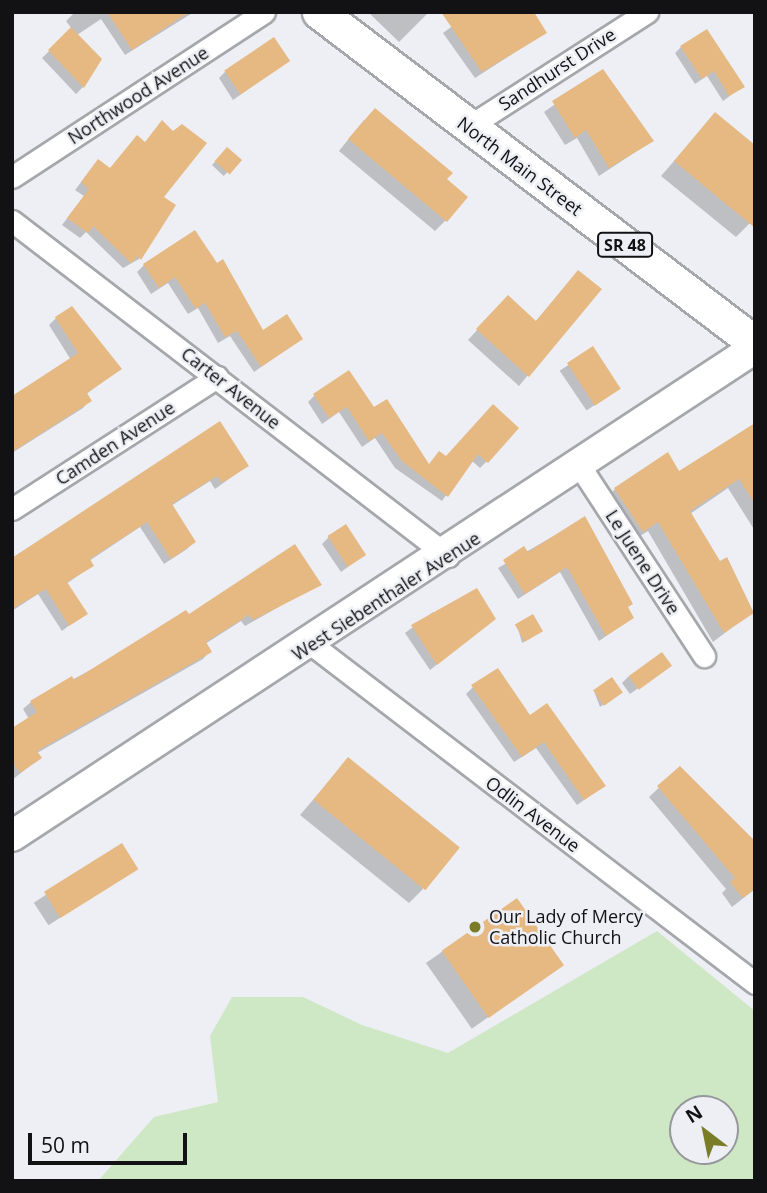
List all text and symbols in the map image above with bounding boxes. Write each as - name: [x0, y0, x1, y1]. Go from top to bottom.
- street label: Sandhurst Drive: [494, 23, 620, 115]
- street label: Northwood Avenue: [64, 42, 212, 148]
- street label: North Main Street: [453, 112, 587, 220]
- road number: SR 48: [597, 232, 653, 258]
- street label: Carter Avenue: [177, 343, 285, 433]
- street label: Camden Avenue: [51, 396, 179, 490]
- street label: Le Juene Drive: [601, 506, 685, 618]
- street label: West Siebenthaler Avenue: [288, 527, 484, 665]
- street label: Odlin Avenue: [482, 772, 584, 856]
- place label: Our Lady of Mercy Catholic Church: [489, 906, 643, 948]
- marker: Our Lady of Mercy Catholic Church: [467, 919, 483, 935]
- north arrow: [669, 1095, 739, 1165]
- text: N: [680, 1099, 707, 1129]
- scale bar: [32, 1120, 191, 1164]
- text: 50 m: [41, 1131, 90, 1159]

